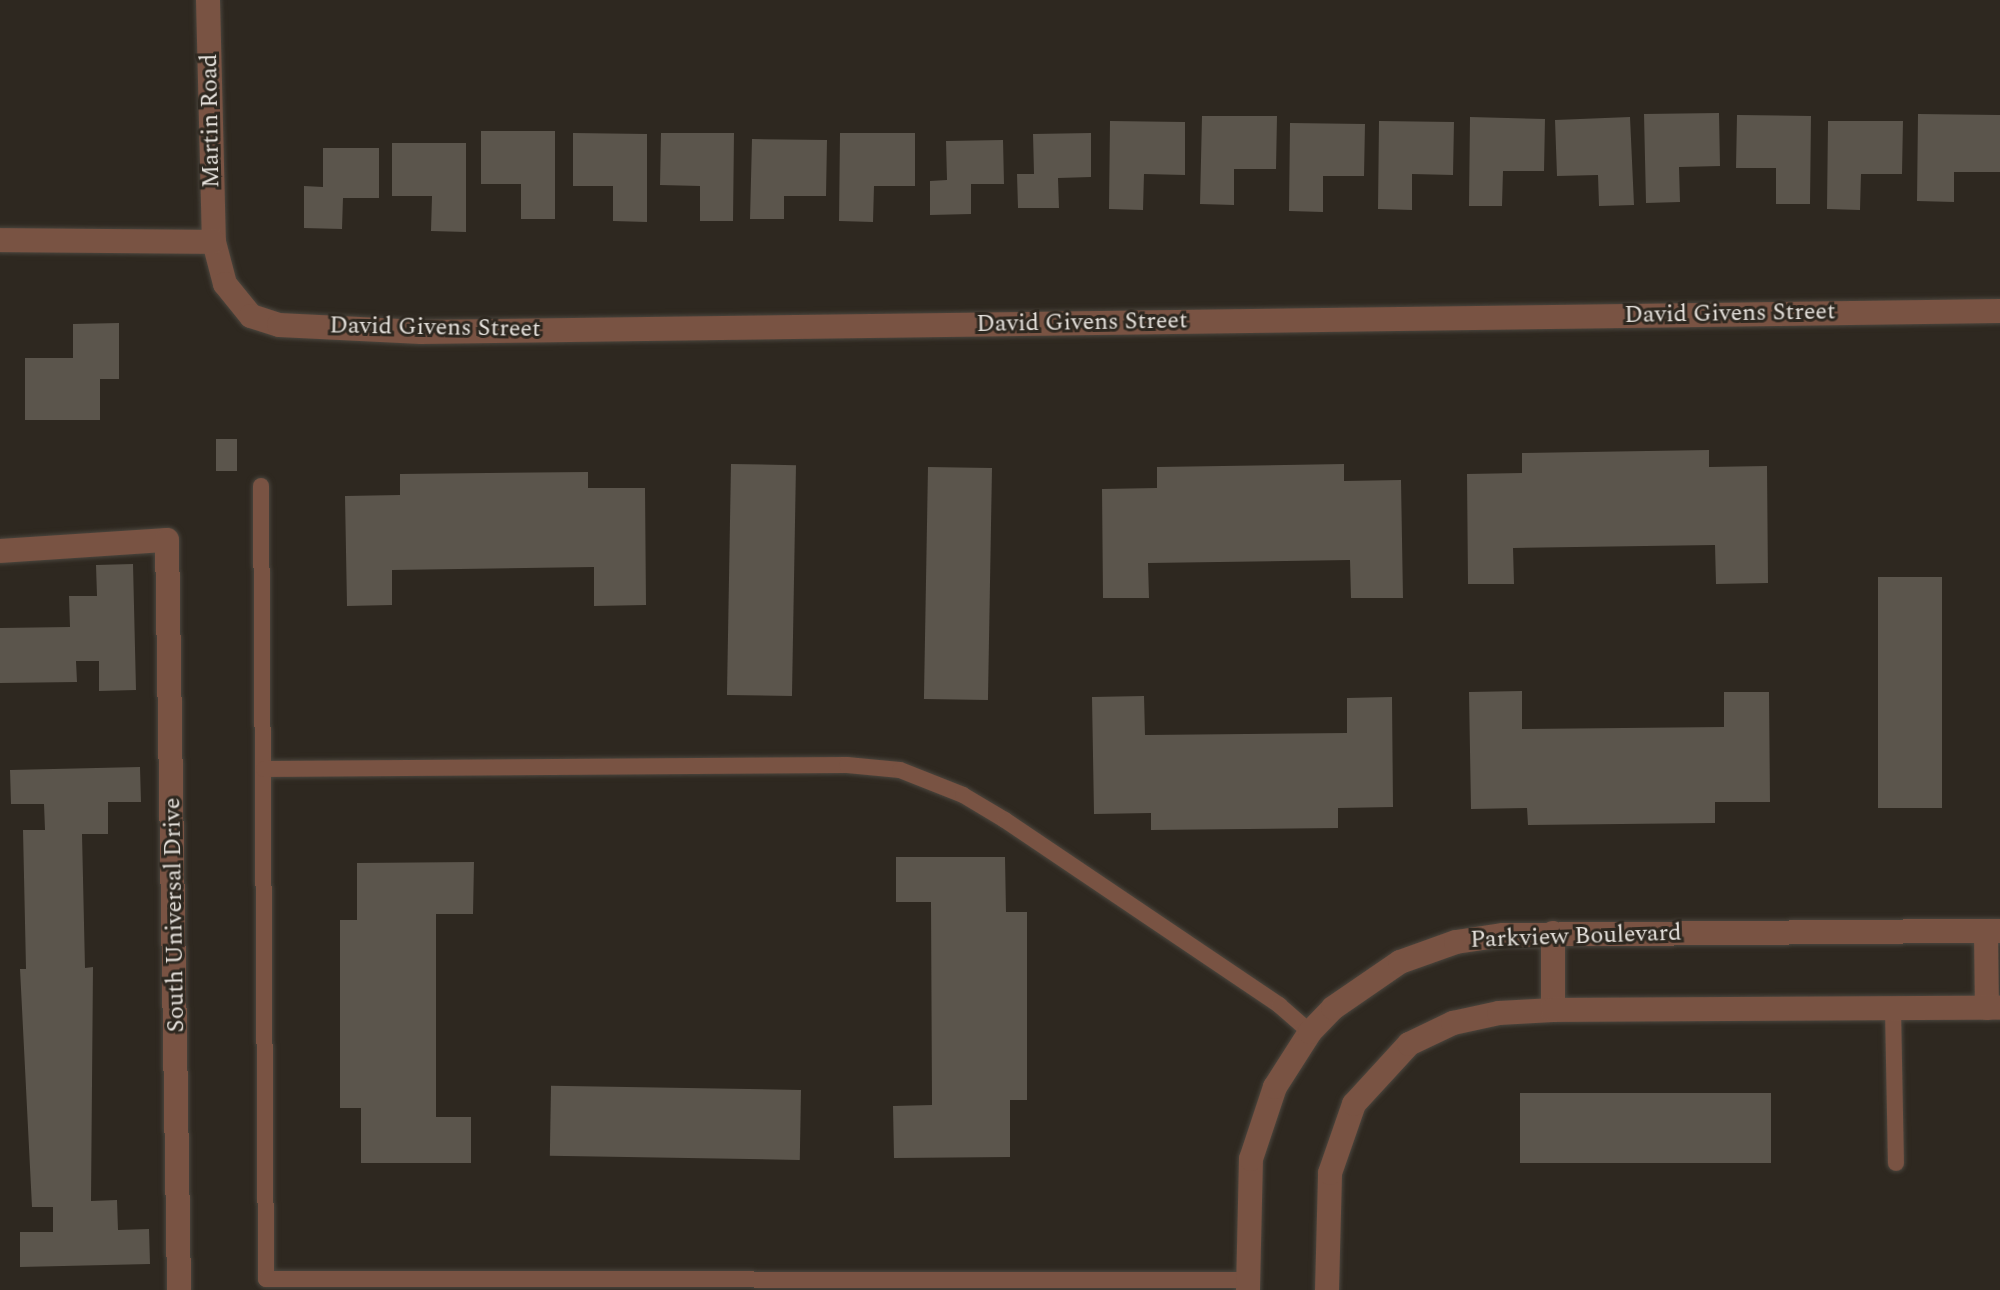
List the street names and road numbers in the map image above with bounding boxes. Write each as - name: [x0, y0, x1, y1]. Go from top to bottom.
- street label: Martin Road: [195, 54, 227, 188]
- street label: David Givens Street: [1624, 298, 1836, 330]
- street label: David Givens Street: [976, 307, 1188, 339]
- street label: David Givens Street: [329, 312, 541, 344]
- street label: South Universal Drive: [159, 797, 191, 1033]
- street label: Parkview Boulevard: [1470, 919, 1682, 955]

